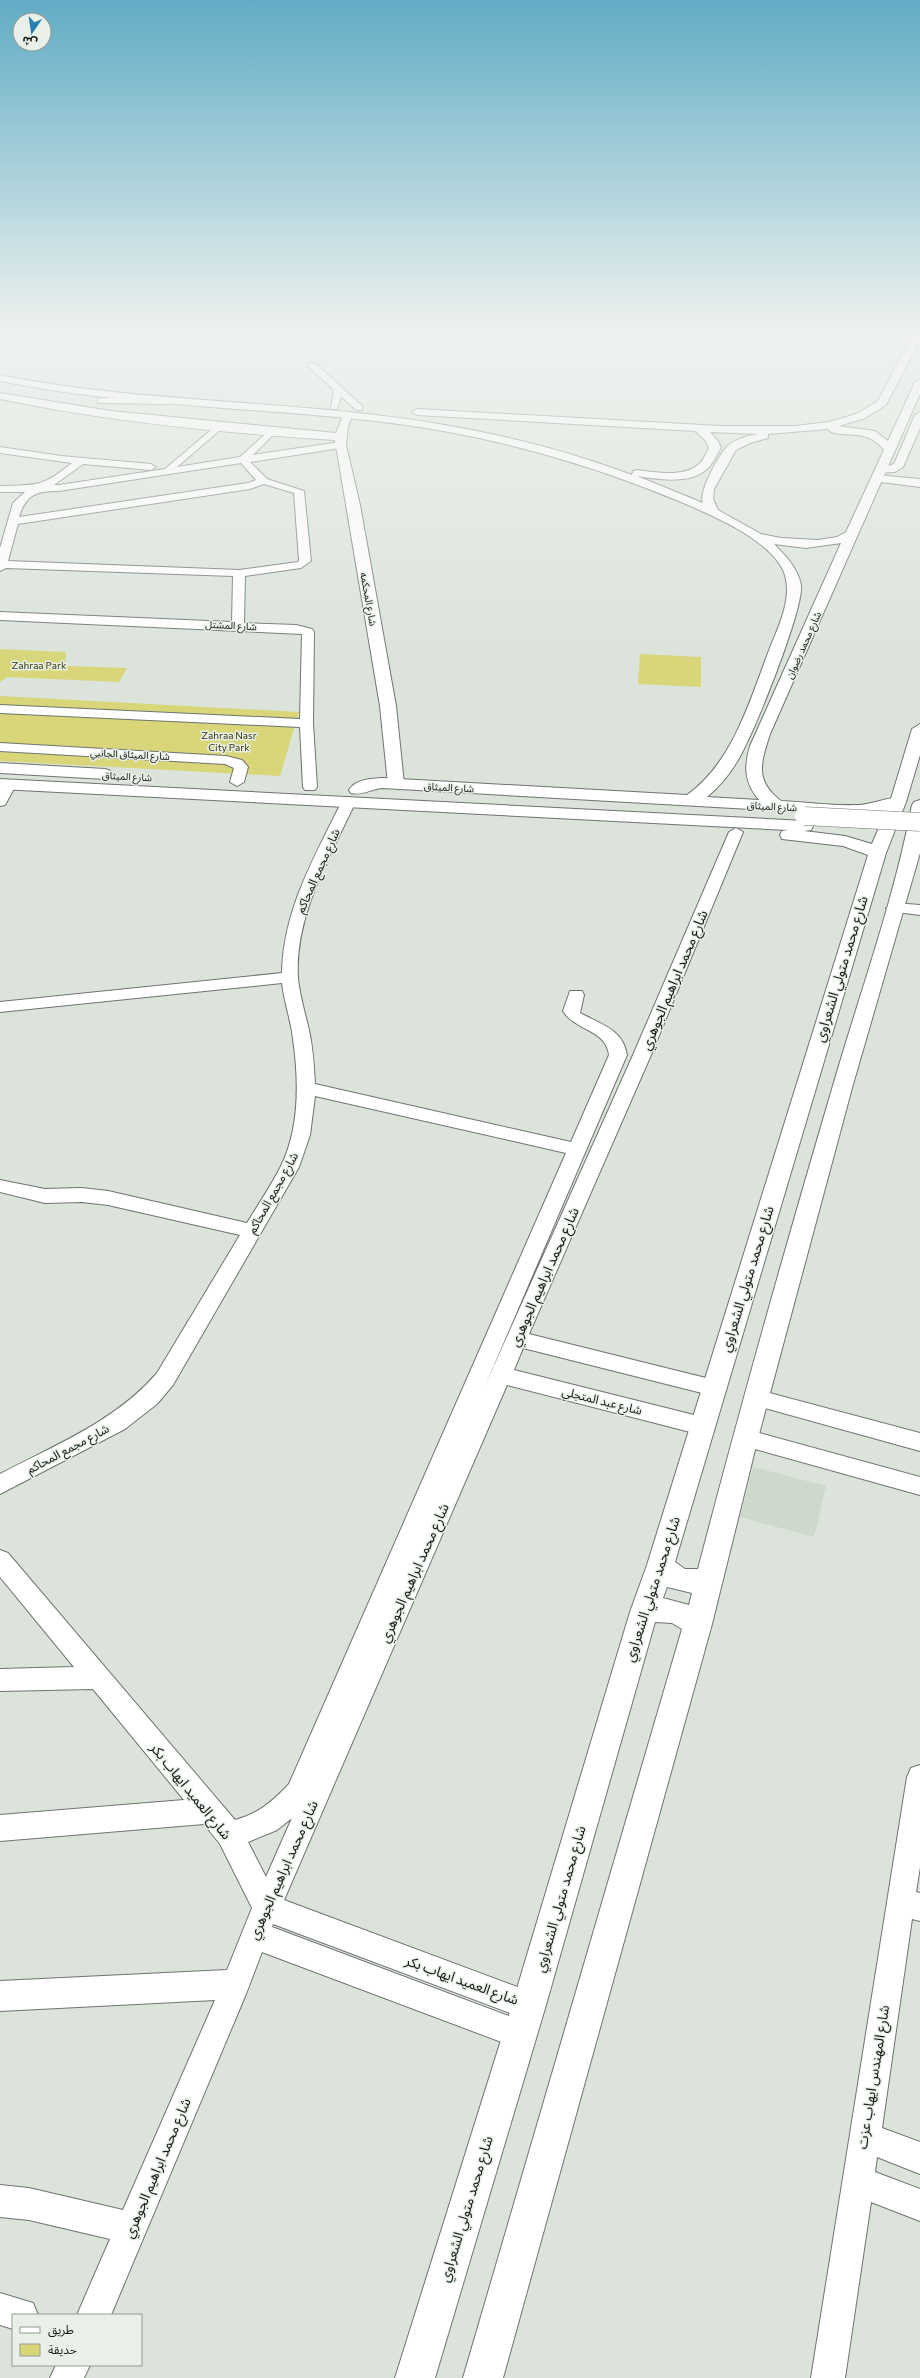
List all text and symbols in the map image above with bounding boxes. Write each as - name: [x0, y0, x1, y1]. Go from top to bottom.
- north arrow: [12, 12, 52, 52]
- text: ش: [21, 33, 39, 50]
- street label: شارع المحكمه: [356, 571, 380, 627]
- street label: شارع محمد رضوان: [783, 609, 825, 681]
- street label: شارع المشتل: [205, 618, 257, 634]
- park label: Zahraa Park: [12, 659, 67, 671]
- park label: Zahraa Nasr City Park: [201, 729, 257, 753]
- street label: شارع الميثاق الجانبي: [90, 746, 170, 764]
- street label: شارع الميثاق: [101, 769, 153, 785]
- street label: شارع الميثاق: [423, 780, 475, 796]
- street label: شارع الميثاق: [746, 799, 798, 815]
- street label: شارع مجمع المحاكم: [292, 826, 345, 916]
- street label: شارع محمد متولي الشعراوي: [810, 894, 874, 1045]
- street label: شارع محمد ابراهيم الجوهري: [636, 907, 714, 1054]
- street label: شارع مجمع المحاكم: [244, 1149, 303, 1237]
- street label: شارع محمد متولي الشعراوي: [716, 1204, 780, 1355]
- street label: شارع محمد ابراهيم الجوهري: [505, 1205, 585, 1350]
- street label: شارع عبد المتجلي: [560, 1383, 644, 1420]
- street label: شارع مجمع المحاكم: [24, 1421, 112, 1478]
- street label: شارع محمد ابراهيم الجوهري: [375, 1501, 455, 1646]
- street label: شارع محمد متولي الشعراوي: [620, 1514, 686, 1665]
- street label: شارع العميد ايهاب بكر: [144, 1738, 236, 1844]
- street label: شارع محمد ابراهيم الجوهري: [244, 1798, 324, 1943]
- street label: شارع محمد متولي الشعراوي: [530, 1824, 592, 1975]
- street label: شارع العميد ايهاب بكر: [401, 1951, 521, 2011]
- street label: شارع المهندس ايهاب عزت: [853, 2004, 895, 2151]
- street label: شارع محمد ابراهيم الجوهري: [119, 2095, 197, 2242]
- street label: شارع محمد متولي الشعراوي: [435, 2134, 499, 2285]
- legend: [12, 2314, 142, 2366]
- text: طريق: [48, 2322, 74, 2338]
- text: حديقة: [48, 2342, 77, 2357]

